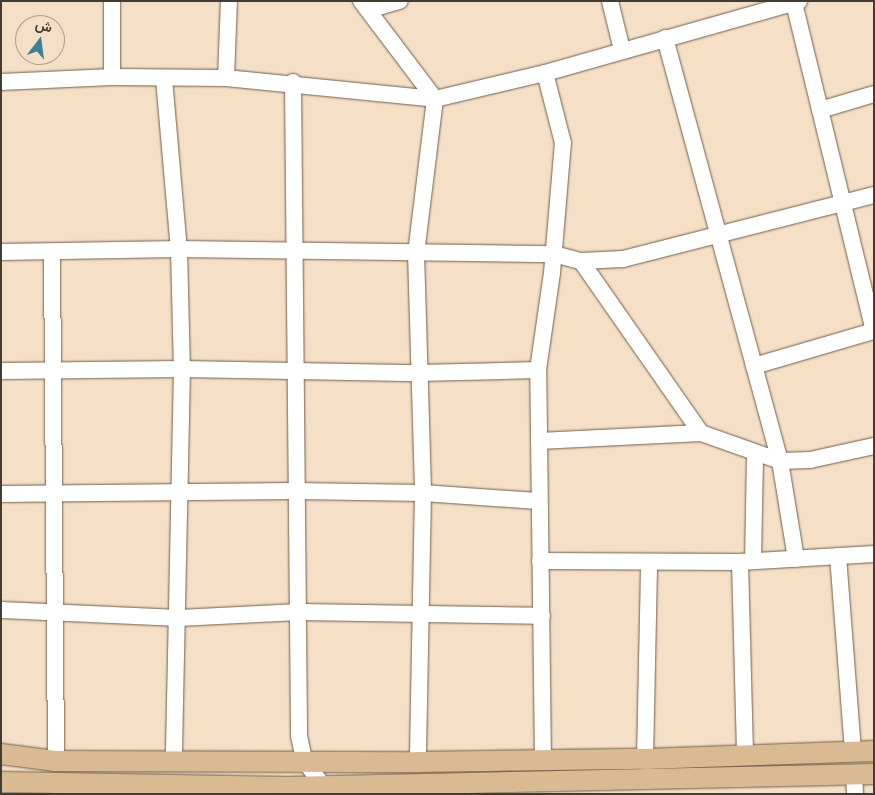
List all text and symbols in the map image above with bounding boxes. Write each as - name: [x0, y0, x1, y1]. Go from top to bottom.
- north arrow: [15, 15, 65, 65]
- text: ش: [33, 16, 54, 36]

